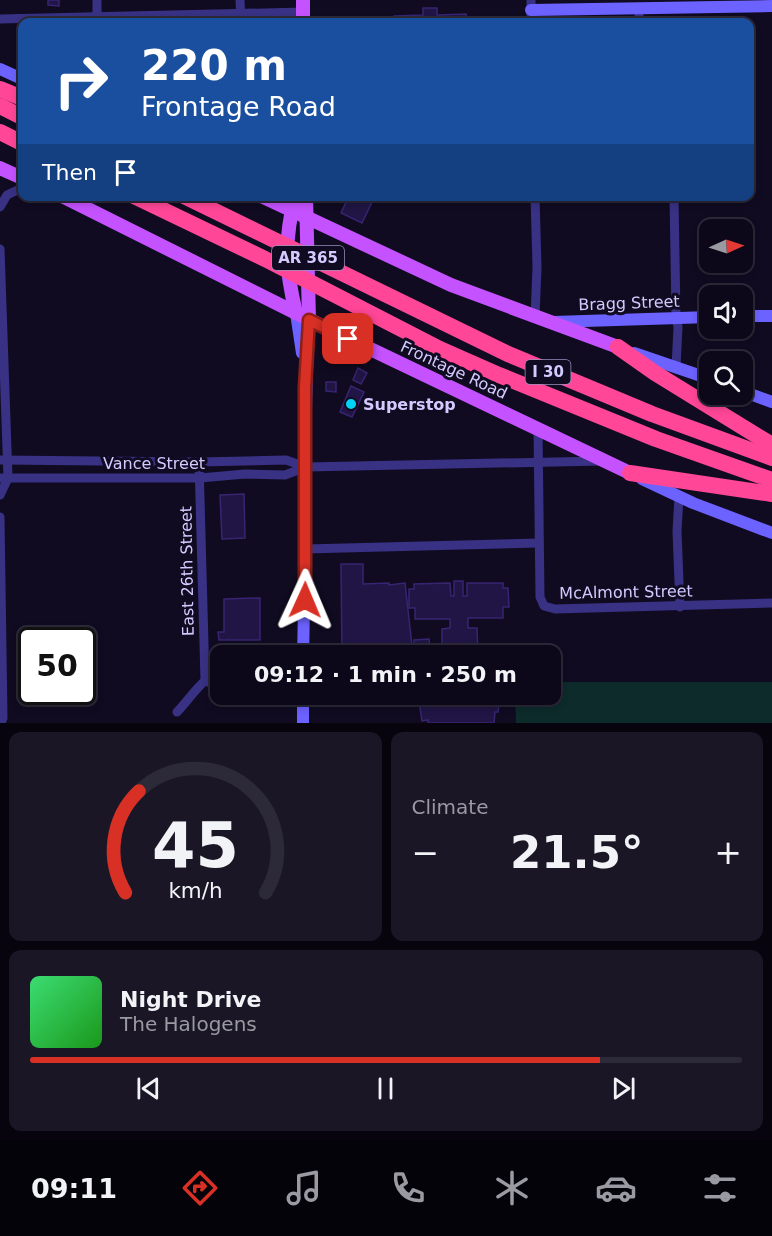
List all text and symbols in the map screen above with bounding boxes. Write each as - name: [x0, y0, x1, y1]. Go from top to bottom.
- text: 220 m: [141, 41, 287, 90]
- icon: right: [42, 42, 120, 120]
- text: Frontage Road: [141, 91, 336, 122]
- icon: arrive: [109, 156, 142, 189]
- text: Then: [42, 160, 97, 185]
- north arrow: [699, 219, 753, 273]
- map controls: [699, 219, 753, 405]
- road number: AR 365: [272, 246, 344, 270]
- button: sound: [699, 285, 753, 339]
- street label: Bragg Street: [578, 292, 680, 314]
- pin: [322, 313, 373, 364]
- icon: arrive: [331, 322, 364, 355]
- street label: Frontage Road: [398, 337, 510, 403]
- button: search: [699, 351, 753, 405]
- road number: I 30: [526, 360, 570, 384]
- place label: Superstop: [363, 395, 456, 414]
- marker: Superstop: [344, 397, 358, 411]
- street label: Vance Street: [103, 454, 205, 473]
- street label: East 26th Street: [176, 506, 198, 636]
- position arrow: [273, 568, 337, 632]
- street label: McAlmont Street: [559, 581, 693, 603]
- speed limit sign: 50: [18, 627, 96, 705]
- text: 09:12 · 1 min · 250 m: [254, 662, 517, 687]
- text: Climate: [412, 795, 488, 819]
- text: 45: [152, 809, 239, 882]
- text: 21.5°: [510, 826, 644, 879]
- text: −: [412, 833, 439, 872]
- text: +: [714, 833, 742, 872]
- text: km/h: [168, 879, 222, 904]
- text: Night Drive: [120, 987, 261, 1012]
- text: The Halogens: [120, 1012, 257, 1036]
- icon: previous: [132, 1072, 165, 1105]
- icon: pause: [369, 1072, 402, 1105]
- icon: next: [607, 1072, 640, 1105]
- icon: directions: [179, 1167, 221, 1209]
- icon: music: [283, 1167, 325, 1209]
- icon: phone: [387, 1167, 429, 1209]
- icon: climate: [491, 1167, 533, 1209]
- icon: car: [595, 1167, 637, 1209]
- icon: filters: [699, 1167, 741, 1209]
- text: 09:11: [31, 1173, 117, 1204]

